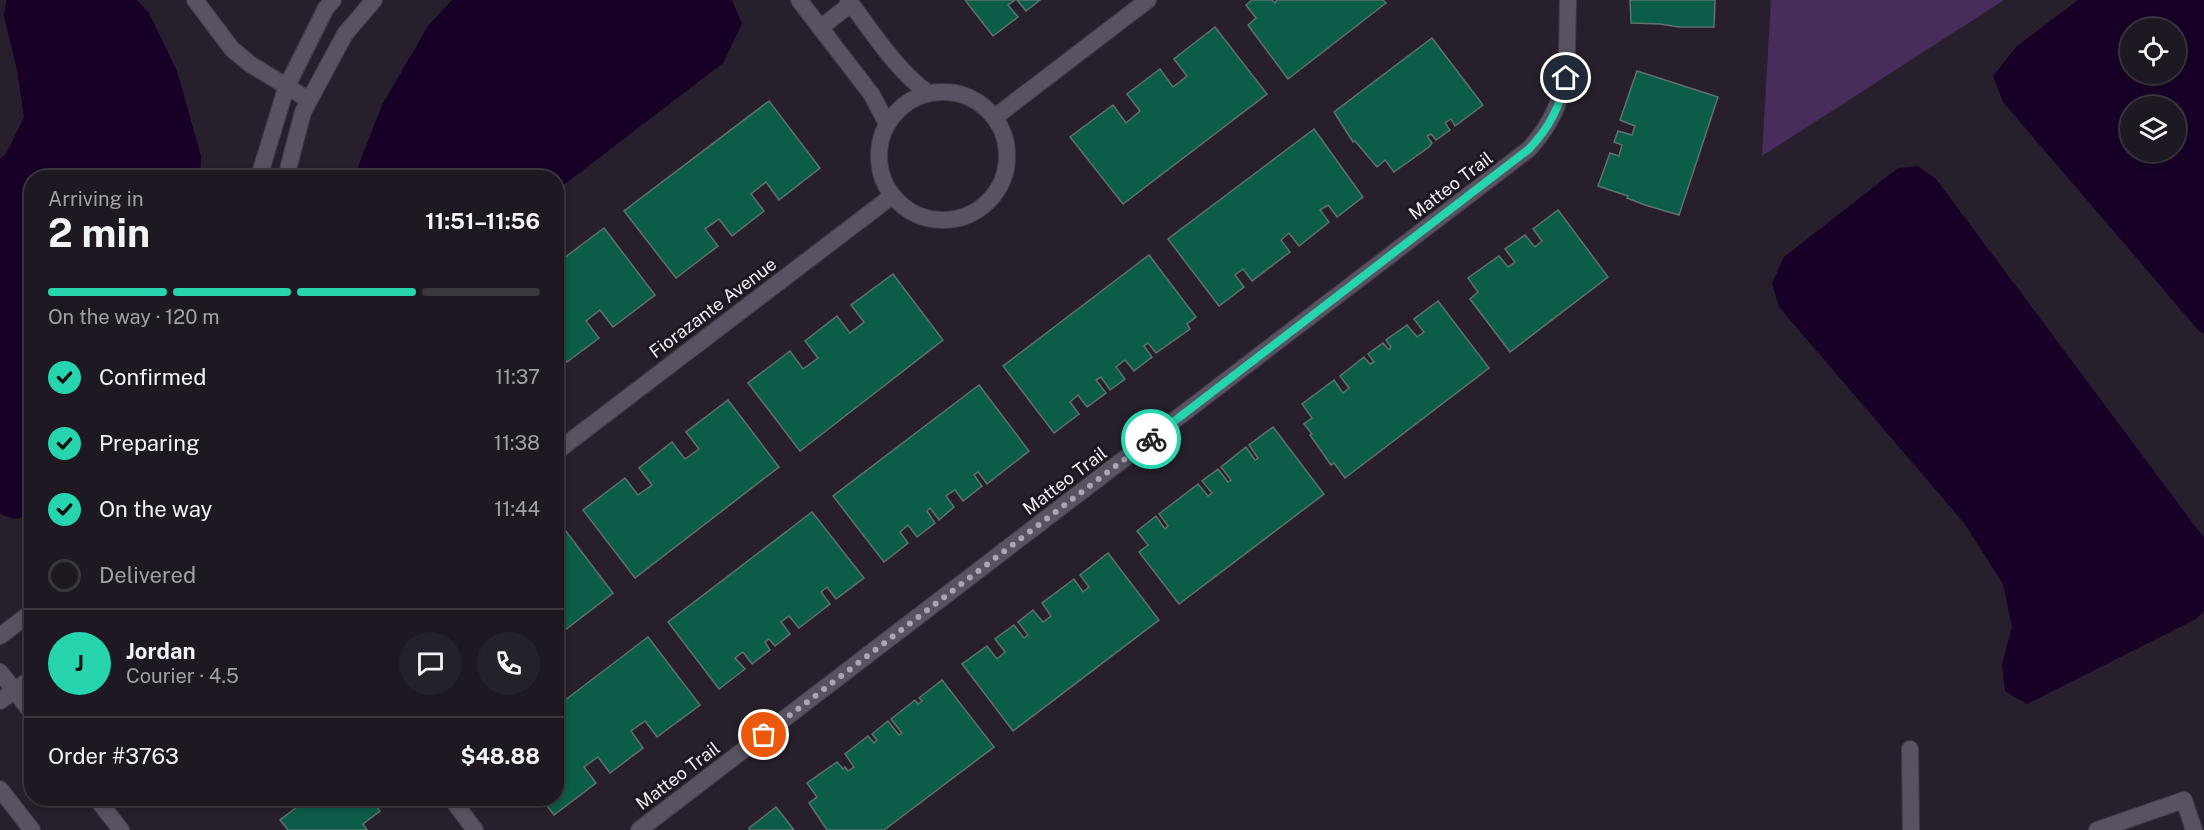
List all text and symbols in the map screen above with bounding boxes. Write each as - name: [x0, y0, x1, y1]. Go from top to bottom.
- map controls: [2120, 18, 2186, 162]
- button: locate: [2120, 18, 2186, 84]
- pin: [1540, 52, 1591, 103]
- icon: home: [1549, 61, 1582, 94]
- button: layers: [2120, 96, 2186, 162]
- street label: Matteo Trail: [1405, 147, 1497, 224]
- text: Arriving in: [48, 187, 143, 211]
- text: 11:51–11:56: [425, 208, 540, 234]
- text: 2 min: [48, 210, 150, 256]
- street label: Fiorazante Avenue: [645, 253, 780, 362]
- text: On the way · 120 m: [48, 305, 220, 329]
- icon: check: [48, 361, 81, 394]
- text: Confirmed: [99, 364, 206, 390]
- text: 11:37: [495, 365, 540, 389]
- courier: [1121, 409, 1181, 469]
- icon: bike: [1135, 423, 1168, 456]
- icon: check: [48, 427, 81, 460]
- text: Preparing: [99, 430, 200, 456]
- text: 11:38: [494, 431, 540, 455]
- street label: Matteo Trail: [1019, 442, 1111, 519]
- icon: check: [48, 493, 81, 526]
- text: On the way: [99, 496, 212, 522]
- text: 11:44: [494, 497, 540, 521]
- text: Delivered: [99, 562, 196, 588]
- button: chat: [399, 632, 462, 695]
- button: phone: [477, 632, 540, 695]
- text: Jordan: [126, 638, 195, 664]
- text: J: [75, 650, 84, 676]
- text: Courier · 4.5: [126, 664, 239, 688]
- pin: [738, 709, 789, 760]
- icon: bag: [747, 718, 780, 751]
- street label: Matteo Trail: [632, 737, 724, 814]
- text: Order #3763: [48, 743, 179, 769]
- text: $48.88: [460, 743, 540, 769]

